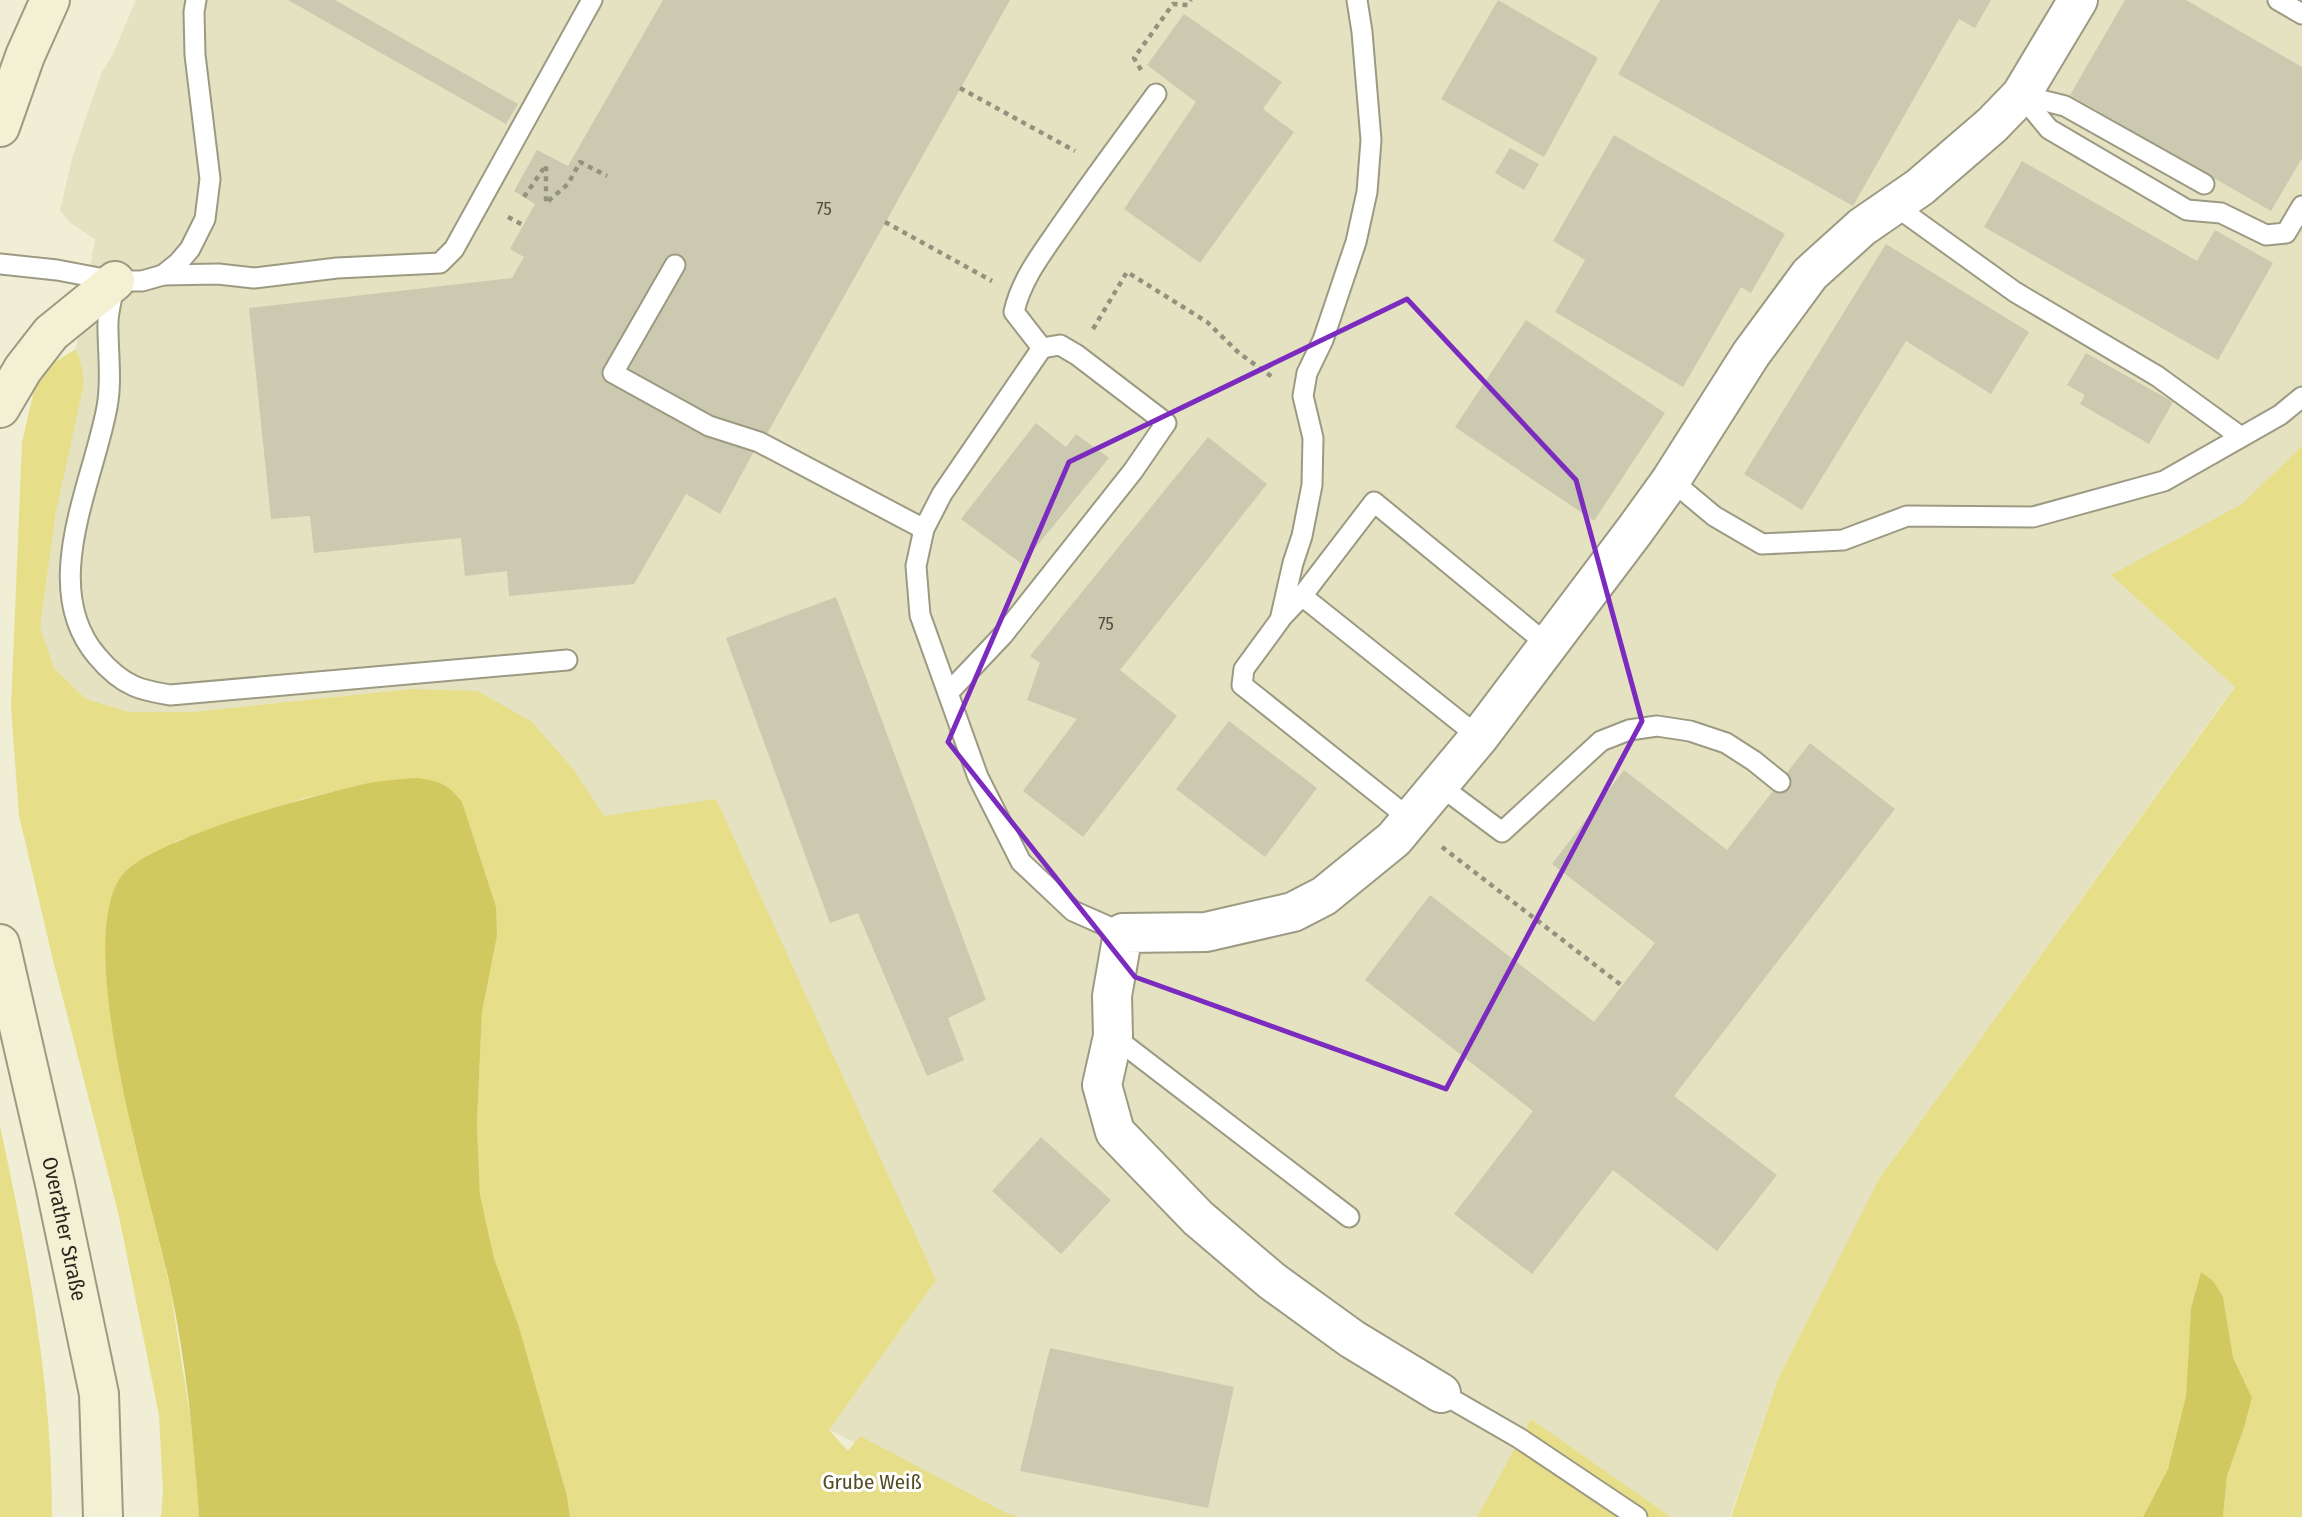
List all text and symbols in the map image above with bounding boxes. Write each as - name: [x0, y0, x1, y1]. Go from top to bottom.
- house number: 75: [816, 198, 832, 220]
- house number: 75: [1098, 613, 1114, 635]
- street label: Overather Straße: [36, 1154, 92, 1303]
- park label: Grube Weiß: [822, 1469, 922, 1495]

